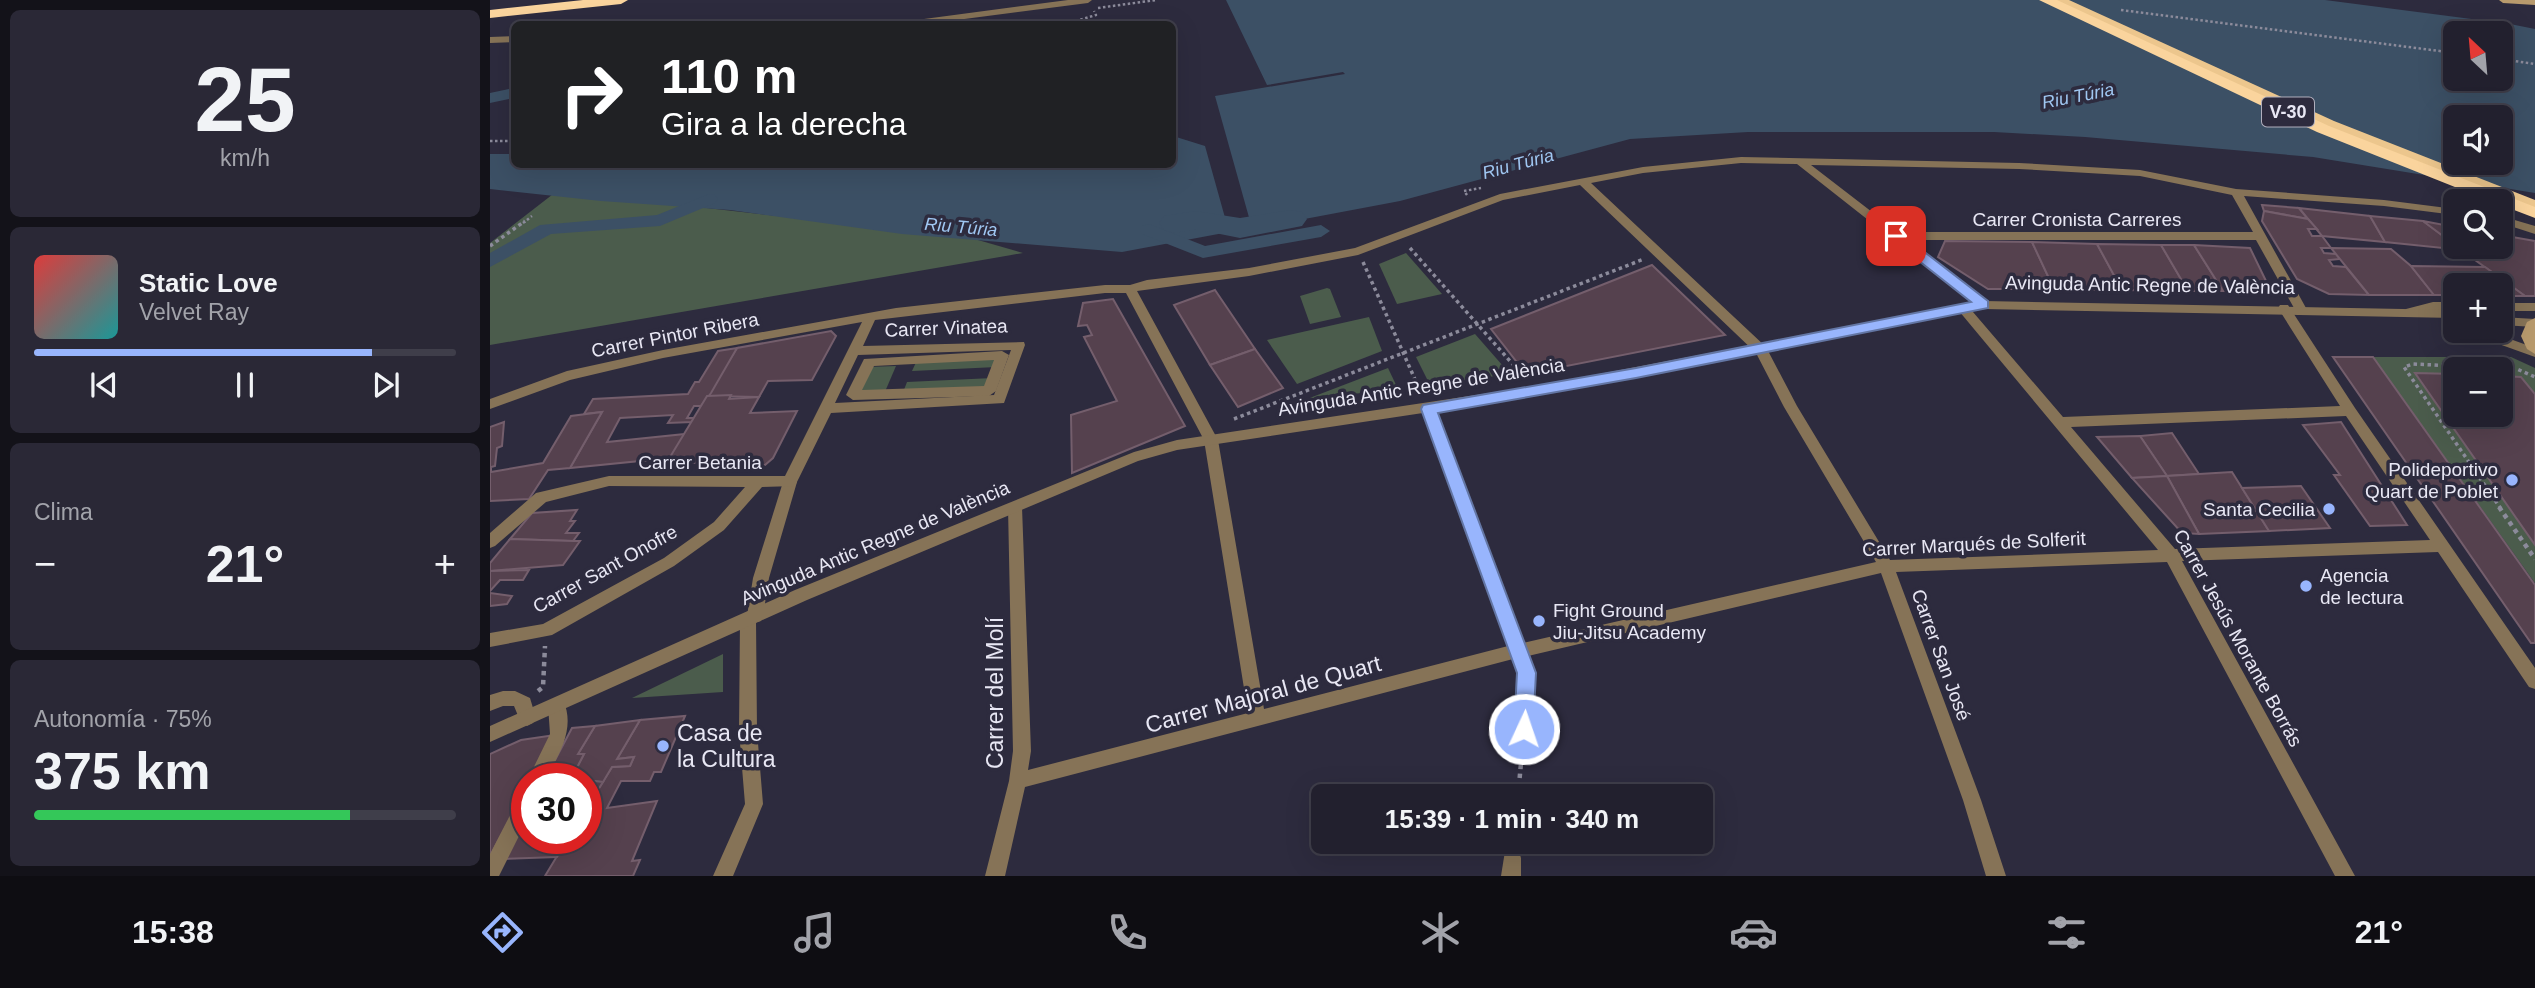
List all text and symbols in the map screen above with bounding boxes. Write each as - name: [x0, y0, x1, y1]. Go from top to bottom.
- north arrow: [2443, 21, 2513, 91]
- map controls: [2443, 21, 2513, 427]
- text: 25: [194, 49, 296, 150]
- icon: right: [546, 49, 637, 140]
- text: 110 m: [661, 49, 797, 103]
- water label: Riu Túria: [2040, 79, 2116, 113]
- road number: V-30: [2262, 98, 2314, 127]
- button: sound: [2443, 105, 2513, 175]
- text: Gira a la derecha: [661, 106, 906, 142]
- text: km/h: [220, 145, 270, 171]
- water label: Riu Túria: [1480, 145, 1556, 183]
- button: search: [2443, 189, 2513, 259]
- pin: [1866, 206, 1926, 266]
- street label: Carrer Cronista Carreres: [1972, 209, 2182, 230]
- water label: Riu Túria: [924, 214, 998, 240]
- icon: arrive: [1877, 217, 1915, 255]
- text: Static Love: [139, 268, 278, 298]
- street label: Avinguda Antic Regne de València: [2005, 272, 2295, 298]
- button: +: [2443, 273, 2513, 343]
- text: Velvet Ray: [139, 299, 249, 325]
- street label: Carrer Pintor Ribera: [590, 308, 761, 362]
- street label: Carrer Vinatea: [884, 315, 1008, 341]
- street label: Avinguda Antic Regne de València: [1276, 354, 1566, 420]
- button: −: [2443, 357, 2513, 427]
- icon: previous: [85, 366, 123, 404]
- icon: pause: [226, 366, 264, 404]
- icon: next: [367, 366, 405, 404]
- street label: Carrer Betania: [638, 452, 762, 473]
- place label: Polideportivo Quart de Poblet: [2365, 459, 2499, 502]
- marker: Polideportivo Quart de Poblet: [2504, 472, 2520, 488]
- street label: Avinguda Antic Regne de València: [738, 477, 1013, 609]
- text: Clima: [34, 499, 93, 525]
- place label: Santa Cecilia: [2203, 499, 2315, 520]
- marker: Santa Cecilia: [2321, 501, 2337, 517]
- street label: Carrer Sant Onofre: [529, 521, 681, 617]
- street label: Carrer Jesús Morante Borrás: [2169, 526, 2307, 750]
- street label: Carrer Marqués de Solferit: [1862, 528, 2087, 560]
- text: 21°: [206, 535, 284, 593]
- text: −: [34, 543, 56, 585]
- text: +: [434, 543, 456, 585]
- place label: Agencia de lectura: [2320, 565, 2404, 608]
- marker: Agencia de lectura: [2298, 578, 2314, 594]
- street label: Carrer San José: [1907, 586, 1975, 724]
- place label: Fight Ground Jiu-Jitsu Academy: [1553, 600, 1707, 643]
- marker: Fight Ground Jiu-Jitsu Academy: [1531, 613, 1547, 629]
- street label: Carrer del Molí: [982, 616, 1008, 769]
- street label: Carrer Majoral de Quart: [1142, 650, 1384, 738]
- position arrow: [1487, 692, 1561, 766]
- text: Autonomía · 75%: [34, 706, 212, 732]
- place label: Casa de la Cultura: [677, 720, 776, 772]
- marker: Casa de la Cultura: [655, 738, 671, 754]
- text: 375 km: [34, 742, 210, 800]
- speed limit sign: 30: [511, 763, 602, 854]
- text: 15:39 · 1 min · 340 m: [1385, 804, 1639, 834]
- icon: directions: [478, 908, 527, 957]
- icon: music: [790, 908, 839, 957]
- icon: phone: [1103, 908, 1152, 957]
- icon: climate: [1416, 908, 1465, 957]
- icon: car: [1729, 908, 1778, 957]
- icon: filters: [2042, 908, 2091, 957]
- text: 15:38: [132, 914, 214, 950]
- text: 21°: [2355, 914, 2403, 950]

